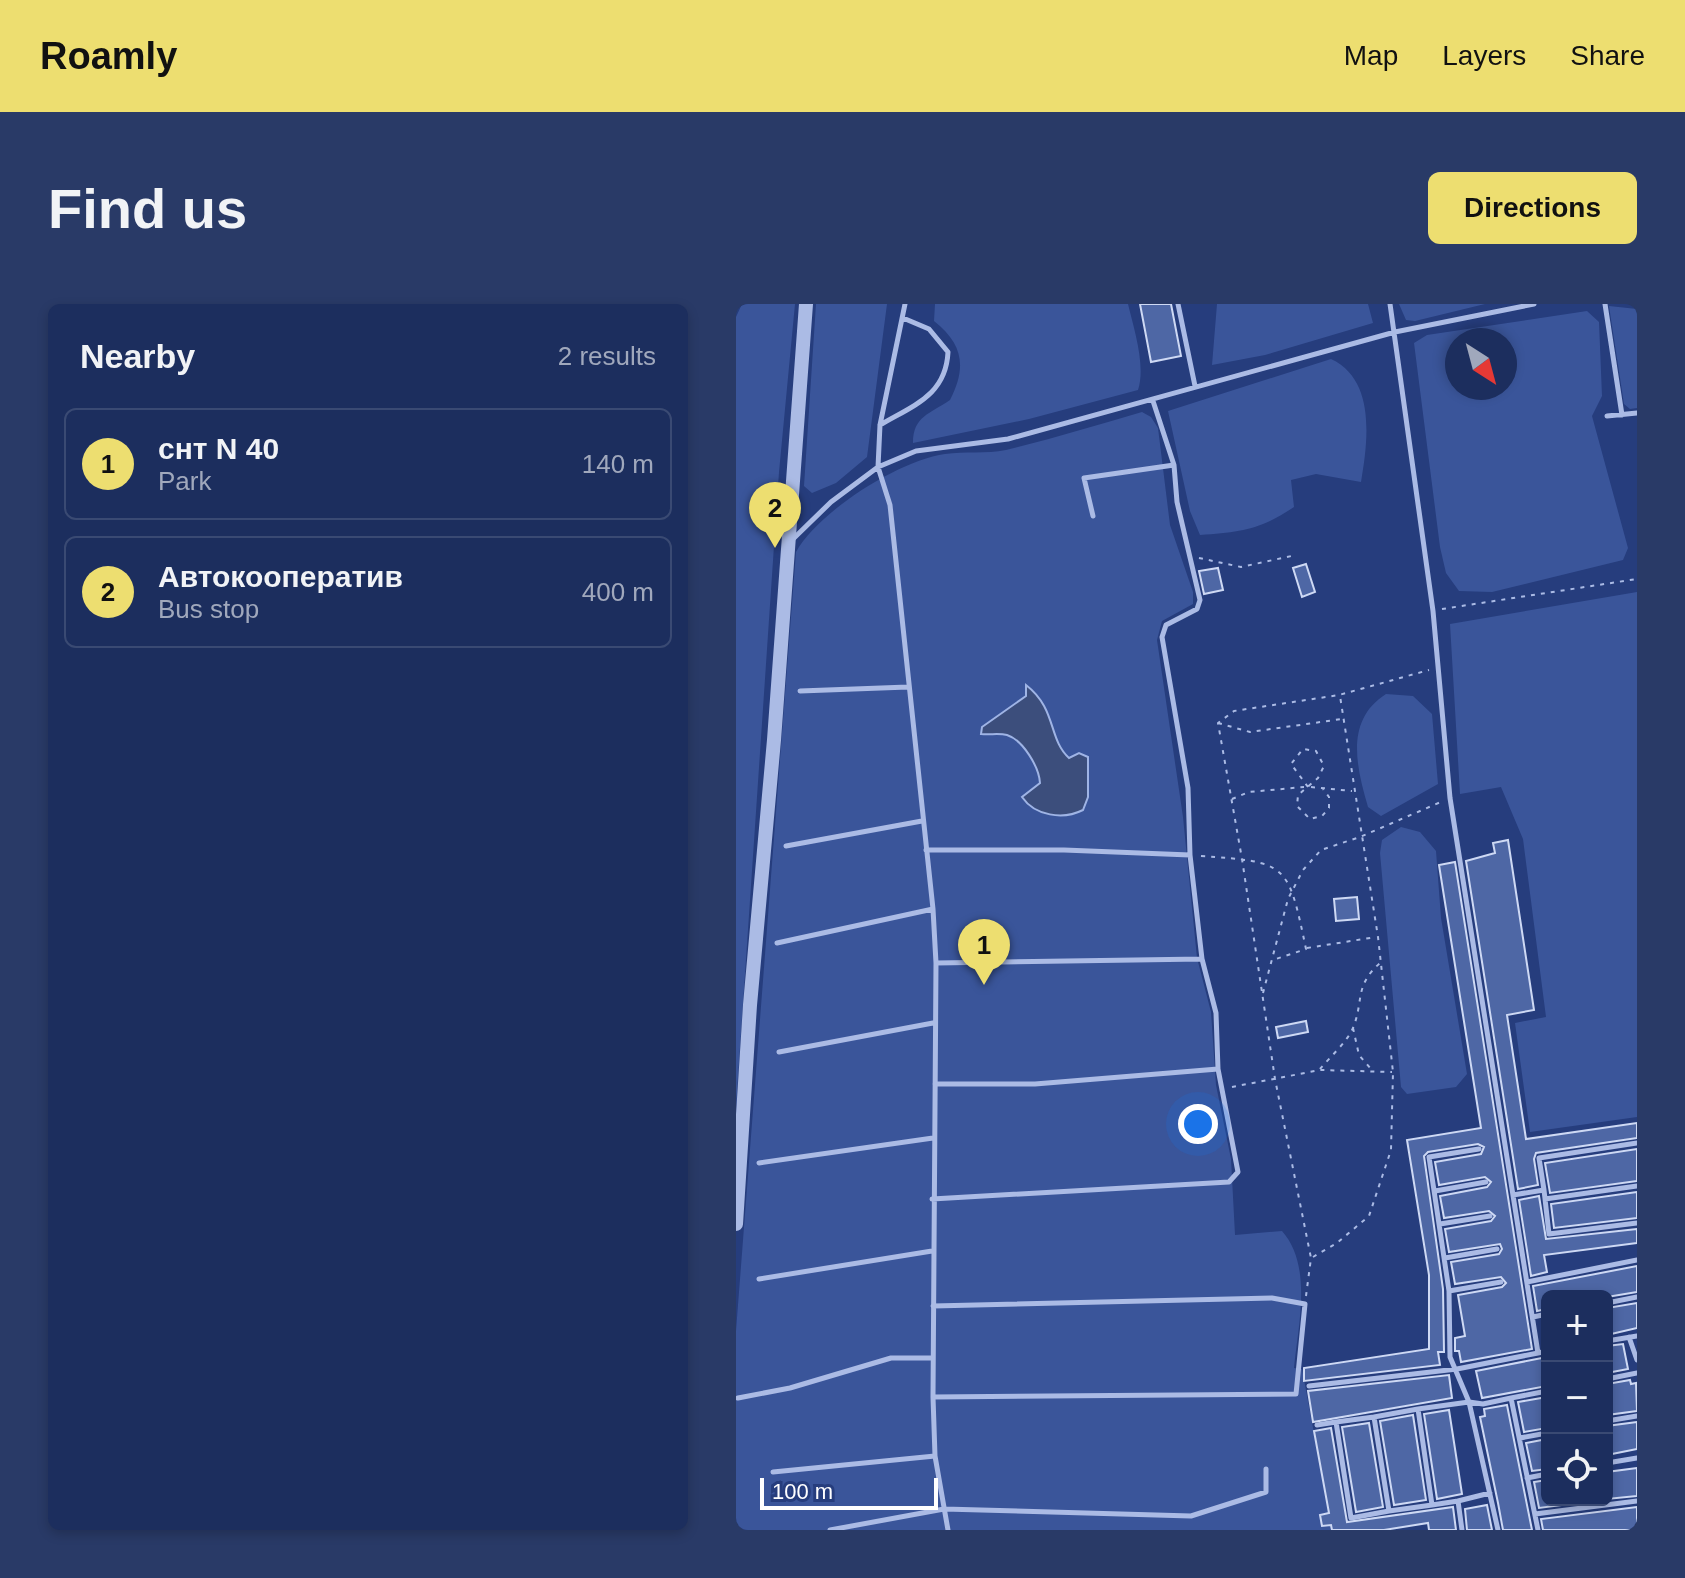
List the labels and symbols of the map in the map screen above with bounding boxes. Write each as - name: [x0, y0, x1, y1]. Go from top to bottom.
- north arrow: [1445, 328, 1517, 400]
- pin: 2: [749, 482, 801, 548]
- pin: 1: [958, 919, 1010, 985]
- your location: [1178, 1104, 1218, 1144]
- scale bar: [760, 1474, 938, 1510]

